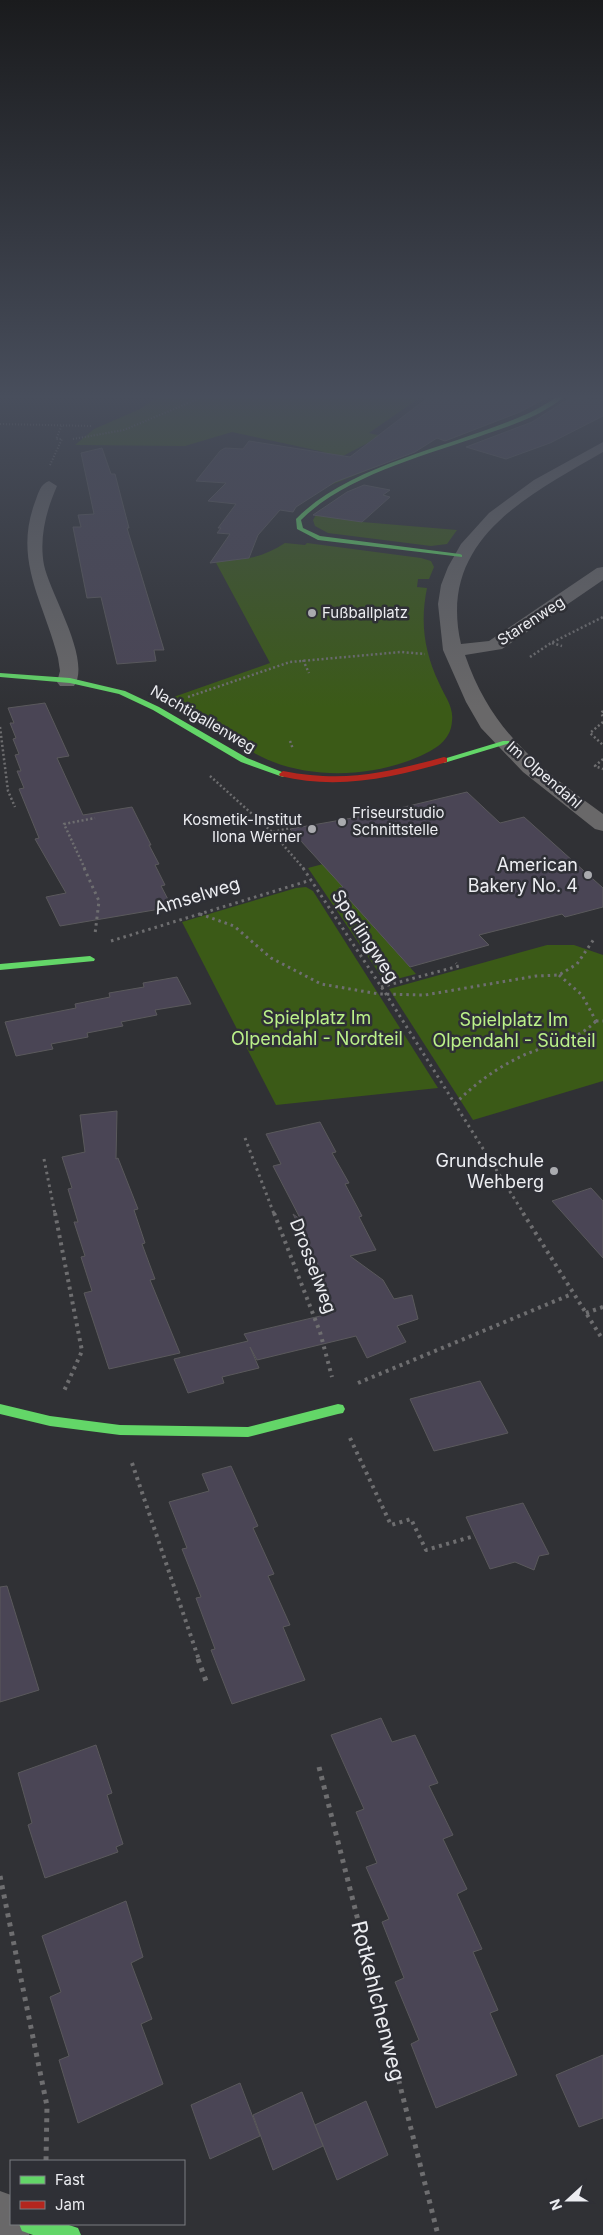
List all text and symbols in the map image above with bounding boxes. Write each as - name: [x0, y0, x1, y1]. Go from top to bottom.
- street label: Starenweg: [494, 592, 568, 649]
- place label: Fußballplatz: [322, 603, 408, 622]
- marker: Fußballplatz: [306, 607, 318, 619]
- street label: Nachtigallenweg: [147, 681, 259, 756]
- street label: Im Olpendahl: [503, 737, 586, 812]
- place label: Friseurstudio Schnittstelle: [352, 803, 445, 839]
- place label: Kosmetik-Institut Ilona Werner: [183, 810, 302, 846]
- marker: Friseurstudio Schnittstelle: [336, 816, 348, 828]
- marker: Kosmetik-Institut Ilona Werner: [306, 823, 318, 835]
- place label: American Bakery No. 4: [468, 854, 578, 896]
- marker: American Bakery No. 4: [582, 869, 594, 881]
- street label: Amselweg: [151, 873, 242, 918]
- street label: Sperlingweg: [328, 885, 403, 986]
- park label: Spielplatz Im Olpendahl - Nordteil: [231, 1007, 403, 1049]
- park label: Spielplatz Im Olpendahl - Südteil: [432, 1009, 596, 1051]
- place label: Grundschule Wehberg: [436, 1150, 544, 1192]
- marker: Grundschule Wehberg: [548, 1165, 560, 1177]
- street label: Drosselweg: [286, 1215, 341, 1316]
- street label: Rotkehlchenweg: [346, 1918, 411, 2084]
- legend: [10, 2160, 185, 2225]
- text: Fast: [55, 2170, 85, 2189]
- north arrow: [543, 2175, 593, 2225]
- text: Jam: [55, 2195, 85, 2214]
- text: N: [546, 2197, 565, 2213]

